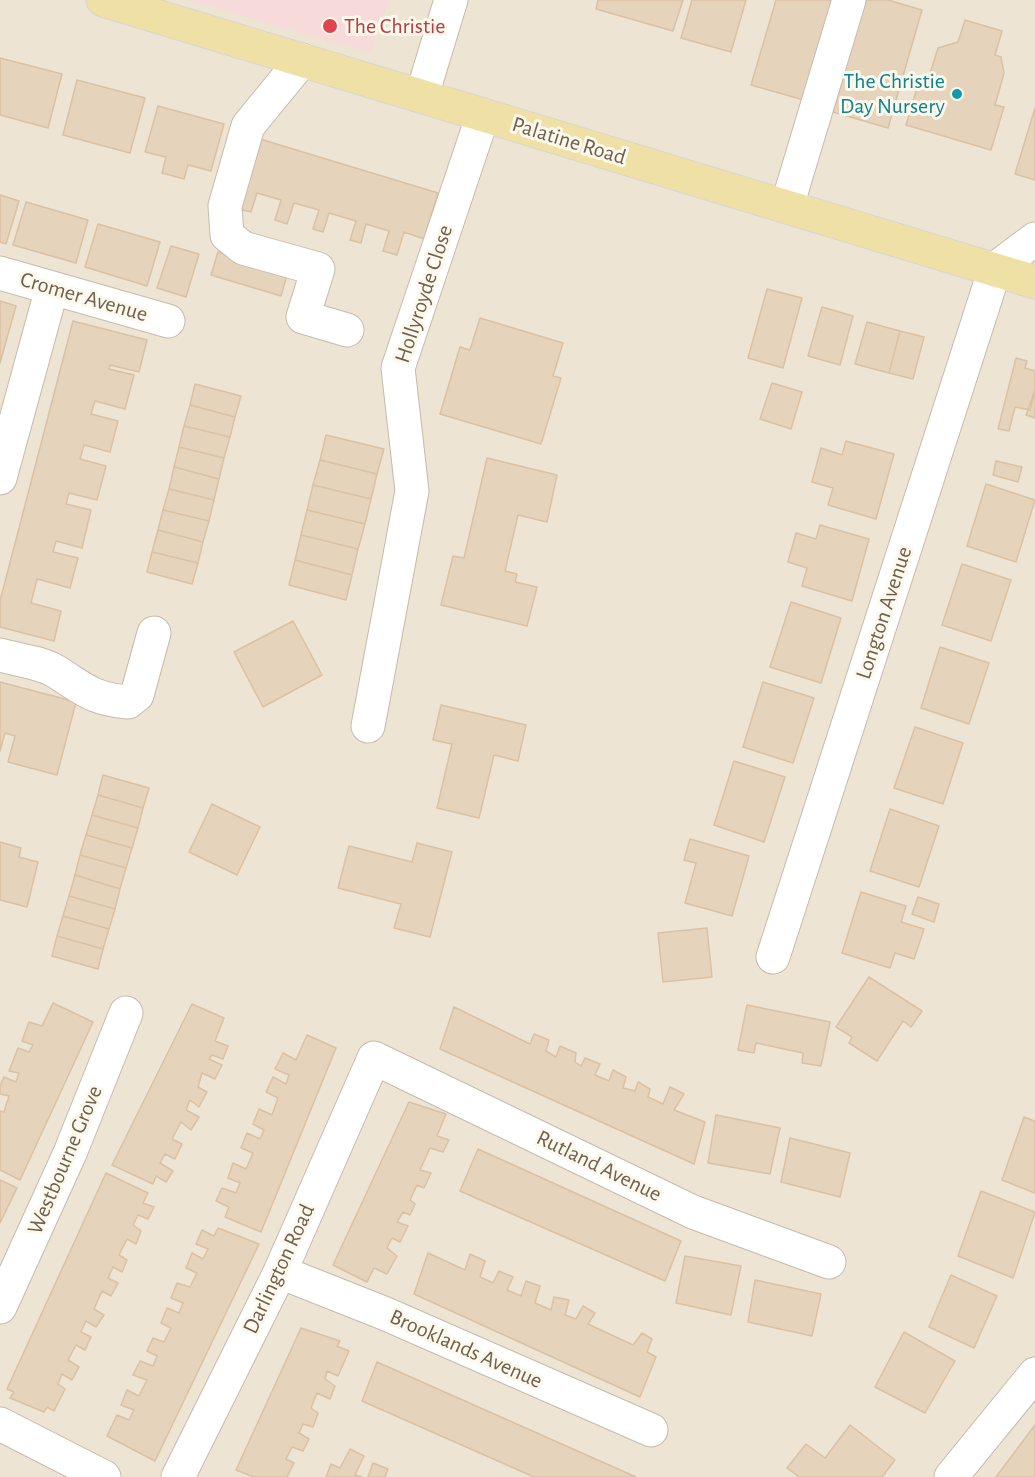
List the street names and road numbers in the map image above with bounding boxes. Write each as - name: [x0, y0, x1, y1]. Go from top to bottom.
- street label: Palatine Road: [509, 111, 629, 171]
- street label: Hollyroyde Close: [389, 222, 459, 366]
- street label: Cromer Avenue: [17, 266, 151, 328]
- street label: Longton Avenue: [850, 543, 918, 683]
- street label: Westbourne Grove: [22, 1082, 108, 1238]
- street label: Rutland Avenue: [532, 1124, 666, 1208]
- street label: Darlington Road: [237, 1200, 321, 1338]
- street label: Brooklands Avenue: [386, 1304, 546, 1394]

